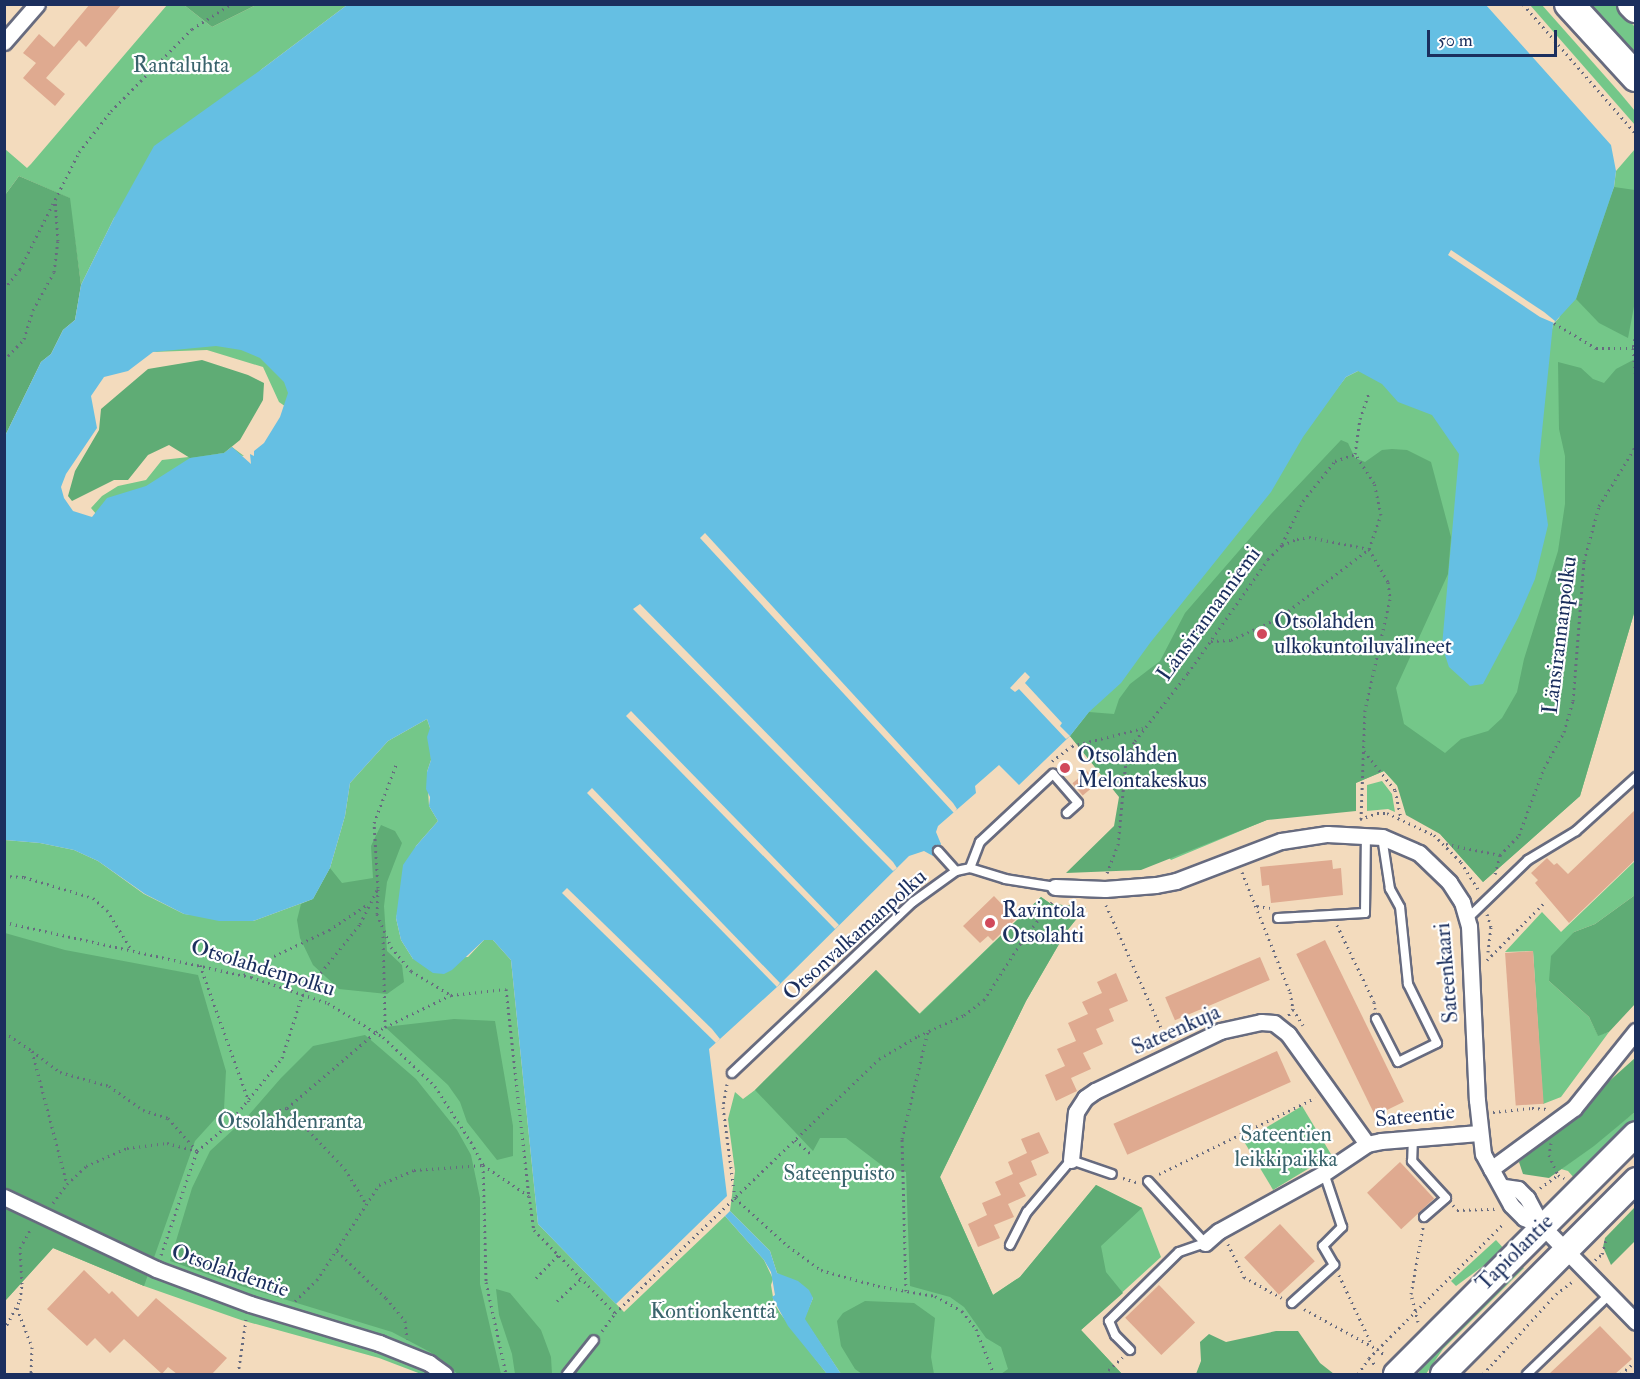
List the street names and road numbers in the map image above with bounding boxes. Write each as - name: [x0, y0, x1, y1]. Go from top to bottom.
- street label: Länsirannanniemi: [1152, 542, 1266, 686]
- street label: Länsirannanpolku: [1537, 555, 1583, 715]
- street label: Otsonvalkamanpolku: [778, 864, 932, 1006]
- street label: Sateenkaari: [1429, 922, 1465, 1024]
- street label: Otsolahdenpolku: [188, 934, 338, 1002]
- street label: Sateenkuja: [1128, 999, 1224, 1061]
- street label: Sateentie: [1374, 1099, 1456, 1133]
- street label: Tapiolantie: [1471, 1209, 1559, 1297]
- street label: Otsolahdentie: [168, 1239, 292, 1303]

